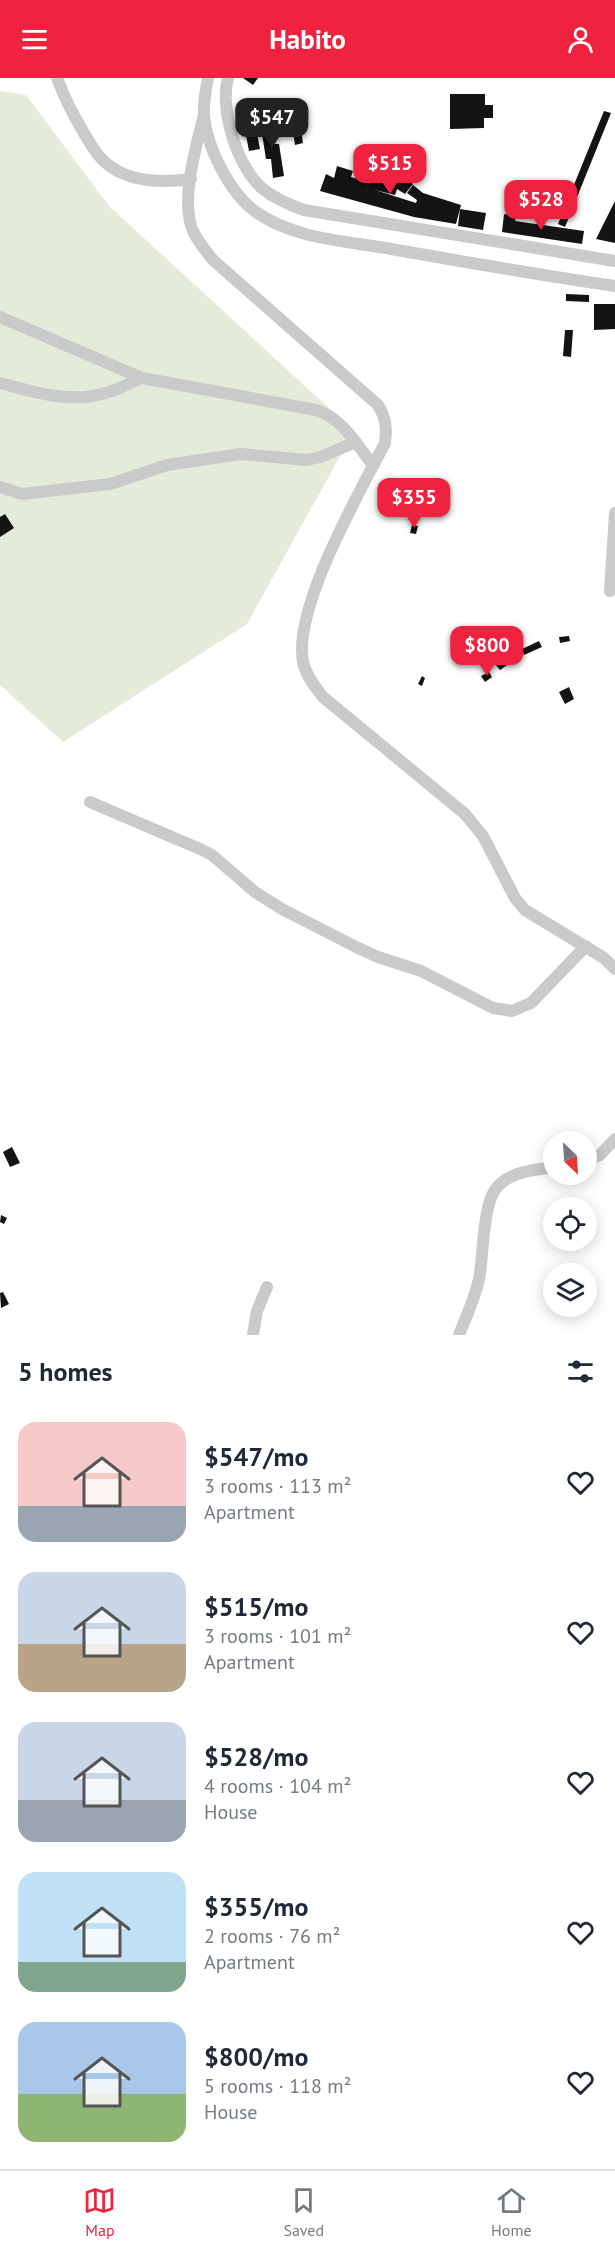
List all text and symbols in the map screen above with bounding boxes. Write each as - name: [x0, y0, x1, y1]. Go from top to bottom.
- text: Habito: [269, 22, 346, 56]
- icon: menu: [18, 23, 51, 56]
- icon: person: [564, 23, 597, 56]
- pin: $547: [236, 98, 308, 149]
- text: $547: [249, 104, 295, 130]
- pin: $515: [354, 144, 426, 195]
- text: $515: [367, 150, 413, 176]
- pin: $528: [505, 180, 577, 231]
- text: $528: [518, 186, 564, 212]
- pin: $355: [378, 478, 450, 529]
- text: $355: [391, 484, 437, 510]
- pin: $800: [451, 626, 523, 677]
- text: $800: [464, 632, 510, 658]
- north arrow: [543, 1131, 597, 1185]
- map controls: [543, 1131, 597, 1317]
- button: locate: [543, 1197, 597, 1251]
- button: layers: [543, 1263, 597, 1317]
- text: 5 homes: [18, 1355, 113, 1388]
- icon: filters: [564, 1355, 597, 1388]
- text: $547/mo: [204, 1440, 308, 1473]
- icon: home: [66, 1446, 138, 1518]
- icon: heart: [564, 1466, 597, 1499]
- text: 3 rooms · 113 m²: [204, 1473, 351, 1499]
- text: Apartment: [204, 1499, 295, 1525]
- text: $515/mo: [204, 1590, 308, 1623]
- icon: home: [66, 1596, 138, 1668]
- icon: heart: [564, 1616, 597, 1649]
- text: 3 rooms · 101 m²: [204, 1623, 351, 1649]
- text: Apartment: [204, 1649, 295, 1675]
- text: $528/mo: [204, 1740, 308, 1773]
- icon: home: [66, 1746, 138, 1818]
- icon: heart: [564, 1766, 597, 1799]
- text: 4 rooms · 104 m²: [204, 1773, 351, 1799]
- text: House: [204, 1799, 258, 1825]
- text: $355/mo: [204, 1890, 308, 1923]
- icon: home: [66, 1896, 138, 1968]
- icon: heart: [564, 1916, 597, 1949]
- text: 2 rooms · 76 m²: [204, 1923, 340, 1949]
- text: Apartment: [204, 1949, 295, 1975]
- text: $800/mo: [204, 2040, 308, 2073]
- icon: home: [66, 2046, 138, 2118]
- icon: heart: [564, 2066, 597, 2099]
- text: 5 rooms · 118 m²: [204, 2073, 351, 2099]
- text: House: [204, 2099, 258, 2125]
- tab: Map: [83, 2184, 116, 2240]
- tab: Saved: [283, 2184, 324, 2240]
- tab: Home: [491, 2184, 532, 2240]

